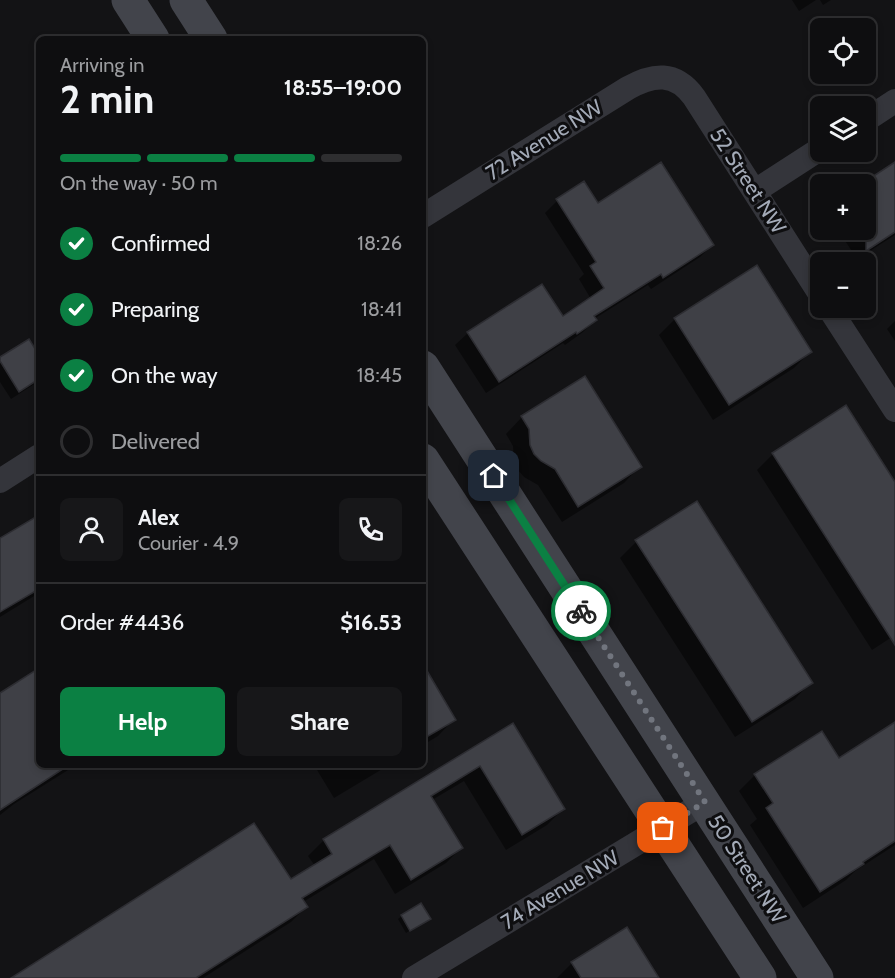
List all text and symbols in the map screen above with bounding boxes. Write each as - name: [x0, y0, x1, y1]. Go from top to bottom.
- map controls: [810, 18, 876, 318]
- button: locate: [810, 18, 876, 84]
- text: Arriving in: [60, 53, 144, 77]
- text: 18:55–19:00: [284, 74, 402, 101]
- text: 2 min: [60, 75, 154, 123]
- street label: 72 Avenue NW: [481, 94, 607, 185]
- button: layers: [810, 96, 876, 162]
- street label: 52 Street NW: [705, 123, 792, 238]
- text: On the way · 50 m: [60, 171, 218, 195]
- button: +: [810, 174, 876, 240]
- icon: check: [60, 227, 93, 260]
- text: Confirmed: [111, 230, 210, 257]
- text: 18:26: [357, 231, 402, 255]
- button: −: [810, 252, 876, 318]
- icon: check: [60, 293, 93, 326]
- text: Preparing: [111, 296, 199, 323]
- text: 18:41: [361, 297, 402, 321]
- icon: check: [60, 359, 93, 392]
- text: On the way: [111, 362, 218, 389]
- text: 18:45: [357, 363, 402, 387]
- text: Delivered: [111, 428, 200, 455]
- pin: [468, 450, 519, 501]
- icon: home: [477, 459, 510, 492]
- button: person: [60, 498, 123, 561]
- button: phone: [339, 498, 402, 561]
- text: Alex: [138, 504, 179, 531]
- text: Courier · 4.9: [138, 531, 239, 555]
- courier: [551, 581, 611, 641]
- icon: bike: [565, 595, 598, 628]
- text: Order #4436: [60, 609, 184, 636]
- text: $16.53: [340, 609, 402, 636]
- button: Help: [60, 687, 225, 756]
- button: Share: [237, 687, 402, 756]
- pin: [637, 802, 688, 853]
- street label: 50 Street NW: [703, 810, 792, 928]
- icon: bag: [646, 811, 679, 844]
- street label: 74 Avenue NW: [496, 845, 623, 934]

